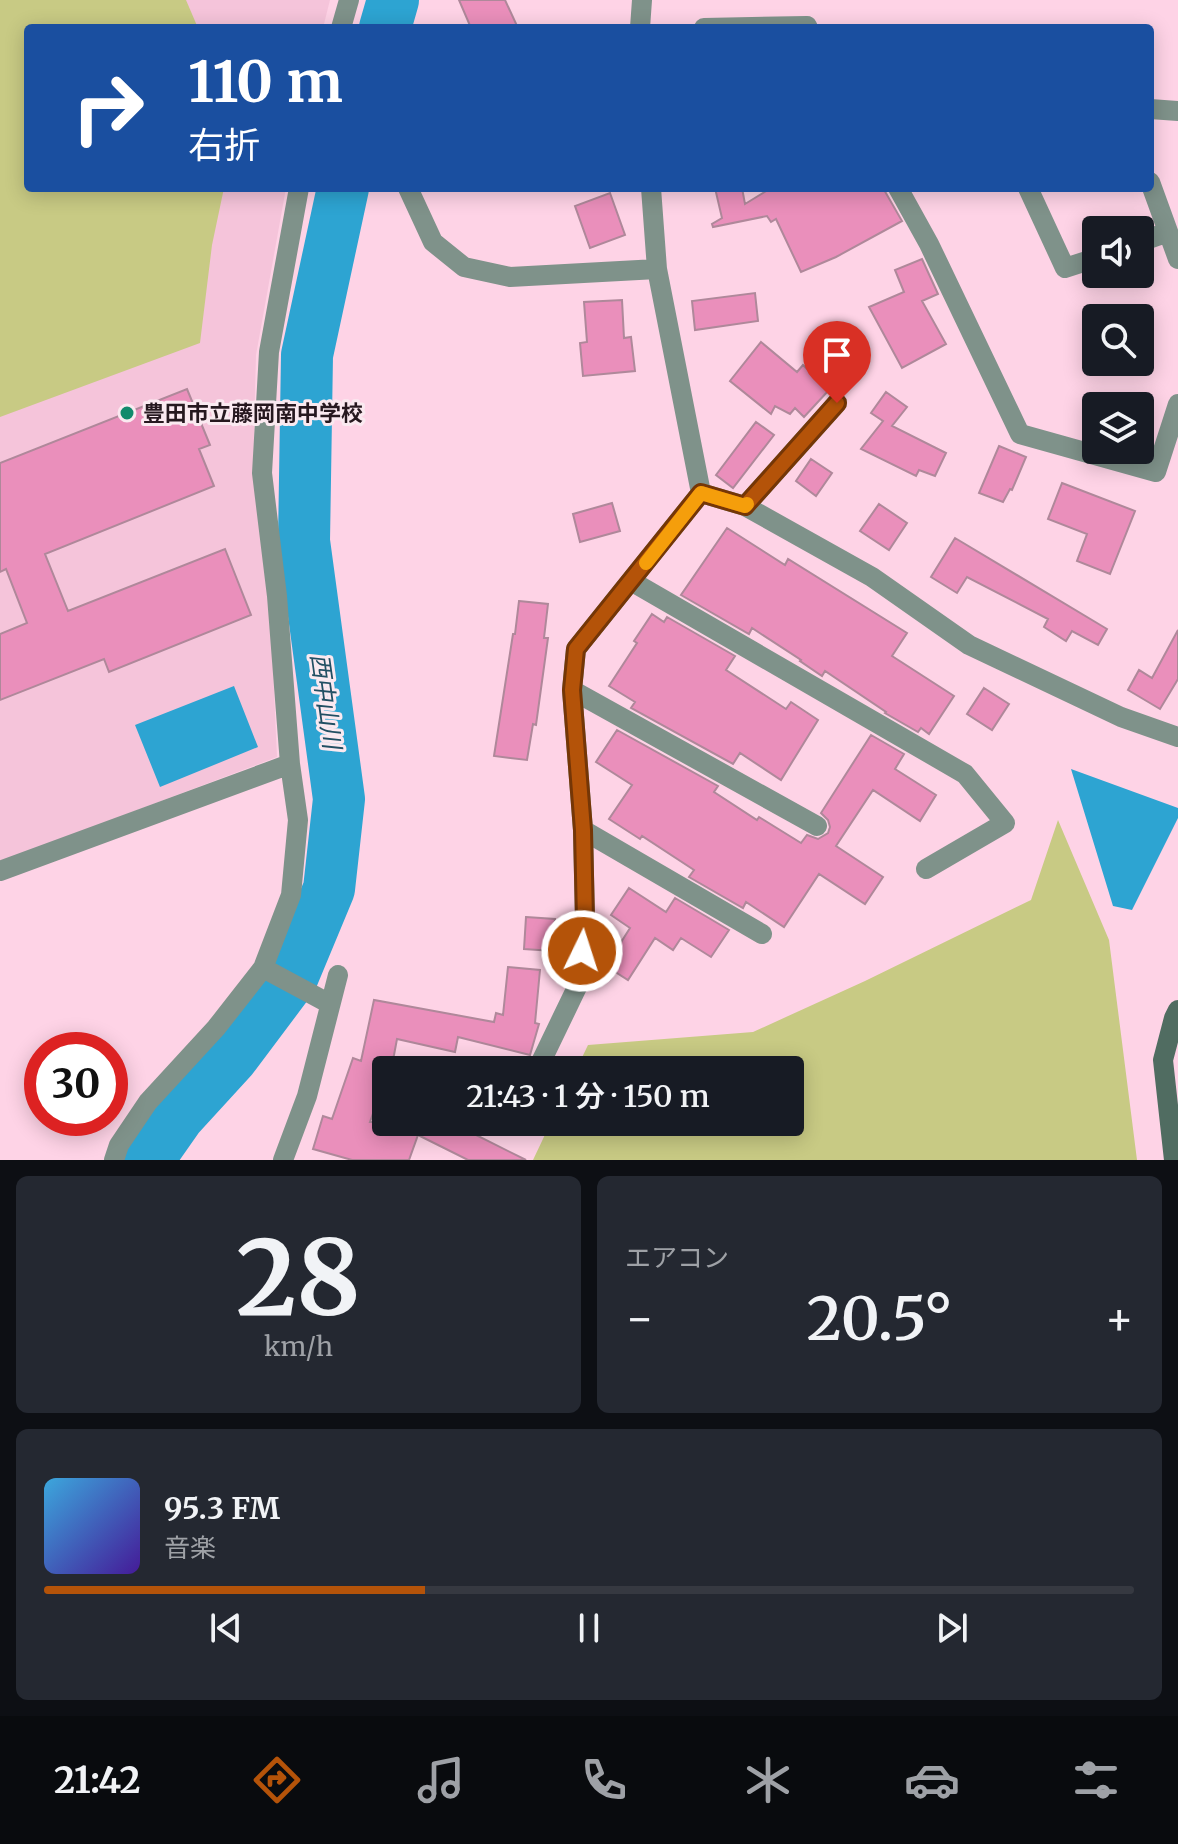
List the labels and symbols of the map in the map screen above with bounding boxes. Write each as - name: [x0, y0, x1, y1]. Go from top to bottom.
- pin: [803, 321, 871, 403]
- place label: 豊田市立藤岡南中学校: [143, 399, 363, 427]
- marker: 豊田市立藤岡南中学校: [118, 404, 136, 422]
- water label: 西中山川: [304, 651, 348, 754]
- position arrow: [540, 909, 624, 993]
- speed limit sign: 30: [24, 1032, 128, 1136]

